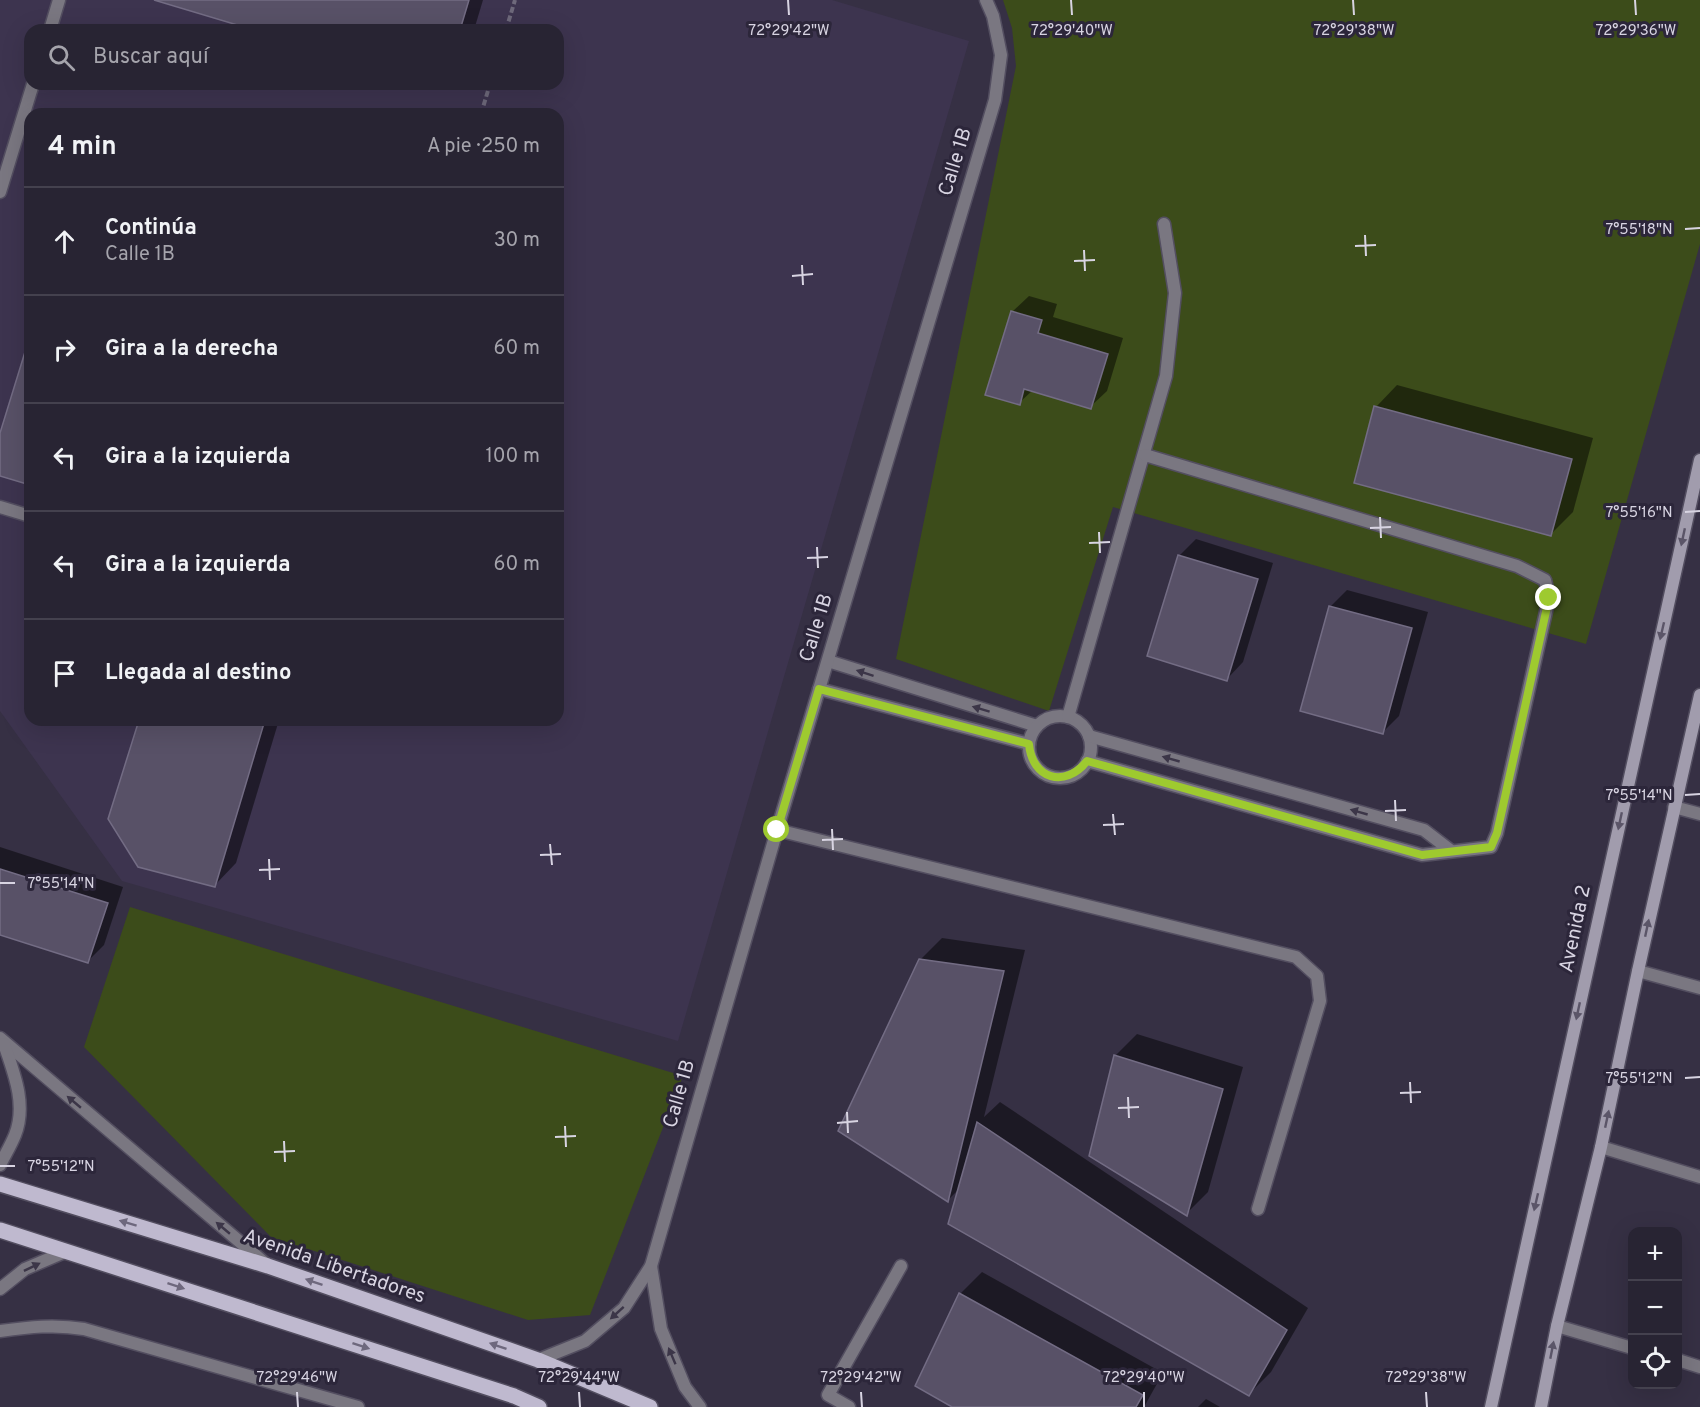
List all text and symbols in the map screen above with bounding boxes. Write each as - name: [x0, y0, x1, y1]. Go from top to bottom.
- text: 72°29'42"W: [748, 22, 830, 41]
- text: 72°29'40"W: [1031, 22, 1113, 41]
- text: 72°29'38"W: [1313, 22, 1395, 41]
- text: 72°29'36"W: [1596, 22, 1676, 41]
- search box: [24, 24, 564, 90]
- icon: search: [45, 41, 78, 74]
- text: Buscar aquí: [93, 44, 209, 71]
- street label: Calle 1B: [933, 125, 979, 199]
- text: 4 min: [48, 131, 117, 164]
- text: A pie · 250 m: [427, 134, 540, 160]
- text: Continúa: [105, 215, 197, 242]
- text: 7°55'18"N: [1605, 221, 1673, 240]
- icon: ahead: [48, 225, 81, 258]
- text: 30 m: [494, 228, 540, 254]
- text: Calle 1B: [105, 242, 175, 268]
- icon: right: [48, 333, 81, 366]
- text: Gira a la derecha: [105, 336, 278, 363]
- text: 60 m: [494, 336, 540, 362]
- icon: left: [48, 441, 81, 474]
- text: Gira a la izquierda: [105, 444, 291, 471]
- text: 100 m: [485, 444, 540, 470]
- text: 7°55'16"N: [1605, 504, 1673, 523]
- one-way arrow: [1678, 528, 1687, 547]
- icon: left: [48, 549, 81, 582]
- text: Gira a la izquierda: [105, 552, 291, 579]
- text: 60 m: [494, 552, 540, 578]
- route end: [1535, 584, 1561, 610]
- street label: Calle 1B: [794, 591, 840, 665]
- one-way arrow: [1657, 621, 1667, 640]
- icon: arrive: [48, 657, 81, 690]
- text: Llegada al destino: [105, 660, 291, 687]
- one-way arrow: [856, 668, 874, 677]
- one-way arrow: [972, 704, 990, 713]
- one-way arrow: [1162, 754, 1180, 763]
- text: 7°55'14"N: [1605, 787, 1673, 806]
- one-way arrow: [1350, 806, 1368, 816]
- one-way arrow: [1615, 812, 1624, 831]
- route start: [763, 816, 789, 842]
- text: 7°55'14"N: [27, 875, 95, 894]
- street label: Avenida 2: [1554, 883, 1598, 975]
- one-way arrow: [1643, 918, 1652, 937]
- one-way arrow: [1573, 1002, 1582, 1021]
- street label: Calle 1B: [658, 1057, 702, 1131]
- text: 7°55'12"N: [1605, 1070, 1673, 1089]
- one-way arrow: [67, 1096, 82, 1109]
- one-way arrow: [1603, 1109, 1612, 1128]
- text: 7°55'12"N: [27, 1158, 95, 1177]
- one-way arrow: [1531, 1193, 1540, 1212]
- one-way arrow: [119, 1218, 137, 1227]
- one-way arrow: [216, 1222, 231, 1235]
- street label: Avenida Libertadores: [239, 1224, 429, 1310]
- map controls: [1628, 1227, 1682, 1389]
- button: +: [1628, 1227, 1682, 1281]
- one-way arrow: [23, 1262, 40, 1271]
- one-way arrow: [305, 1276, 323, 1286]
- button: −: [1628, 1281, 1682, 1335]
- one-way arrow: [167, 1282, 185, 1291]
- one-way arrow: [610, 1306, 625, 1319]
- button: locate: [1628, 1335, 1682, 1389]
- one-way arrow: [1548, 1340, 1557, 1359]
- one-way arrow: [489, 1341, 507, 1350]
- one-way arrow: [352, 1342, 370, 1352]
- one-way arrow: [667, 1347, 676, 1365]
- text: 72°29'46"W: [256, 1369, 338, 1388]
- text: 72°29'44"W: [538, 1369, 620, 1388]
- text: 72°29'42"W: [820, 1369, 902, 1388]
- text: 72°29'40"W: [1103, 1369, 1185, 1388]
- text: 72°29'38"W: [1385, 1369, 1467, 1388]

